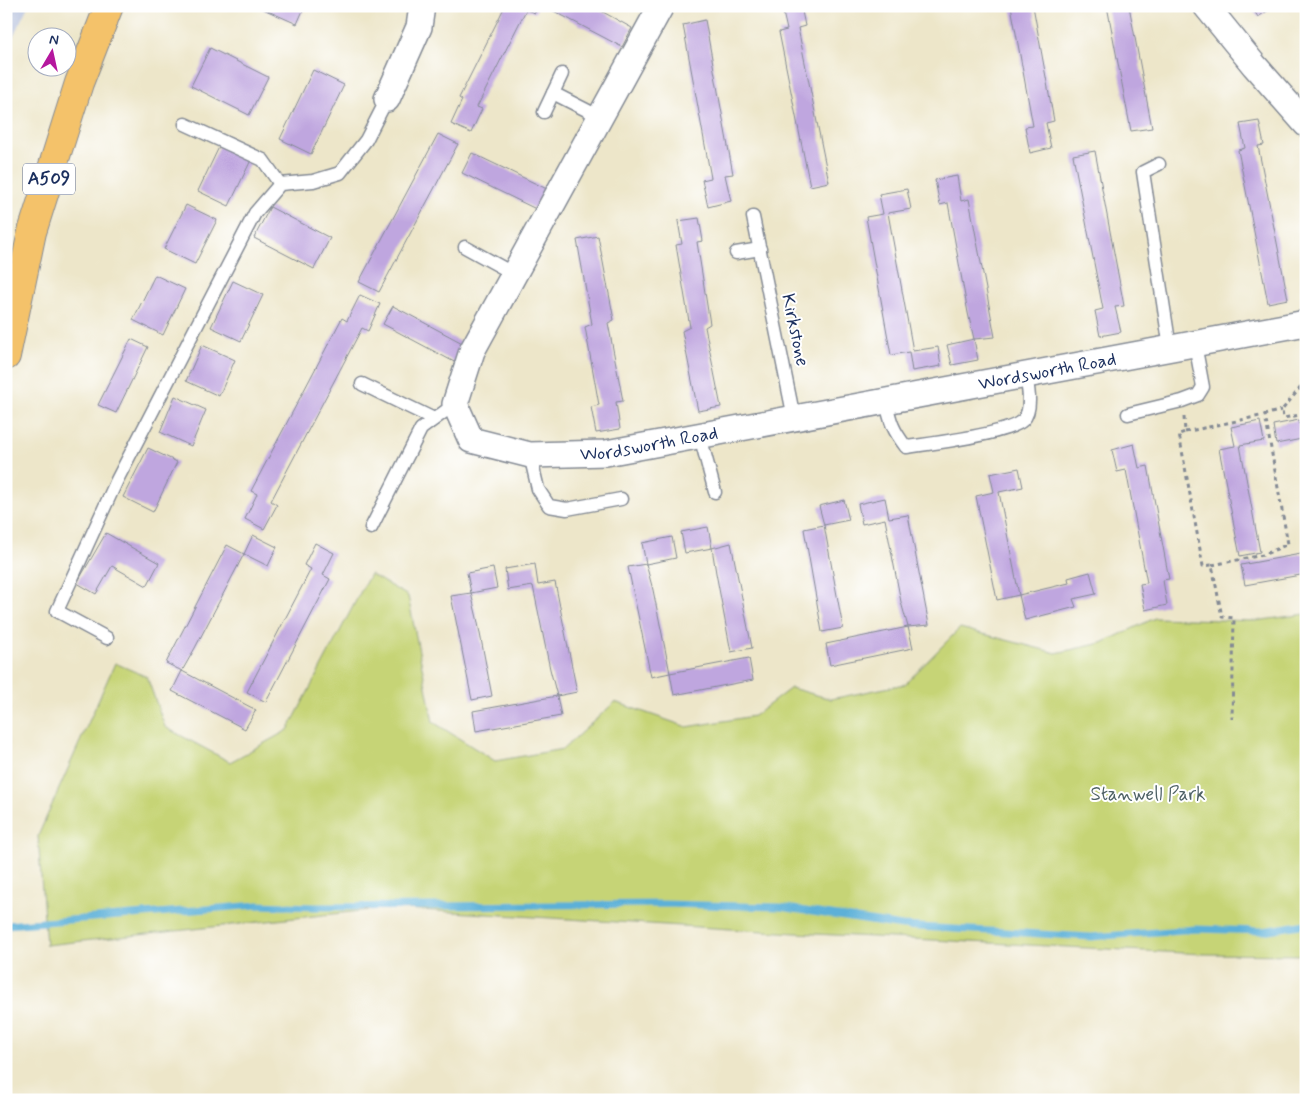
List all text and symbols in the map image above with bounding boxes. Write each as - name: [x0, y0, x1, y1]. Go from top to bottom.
- north arrow: [28, 28, 78, 78]
- text: N: [48, 31, 60, 50]
- road number: A509: [23, 163, 75, 194]
- street label: Kirkstone: [775, 291, 815, 369]
- street label: Wordsworth Road: [976, 346, 1118, 396]
- street label: Wordsworth Road: [579, 420, 720, 466]
- park label: Stanwell Park: [1091, 782, 1206, 807]

